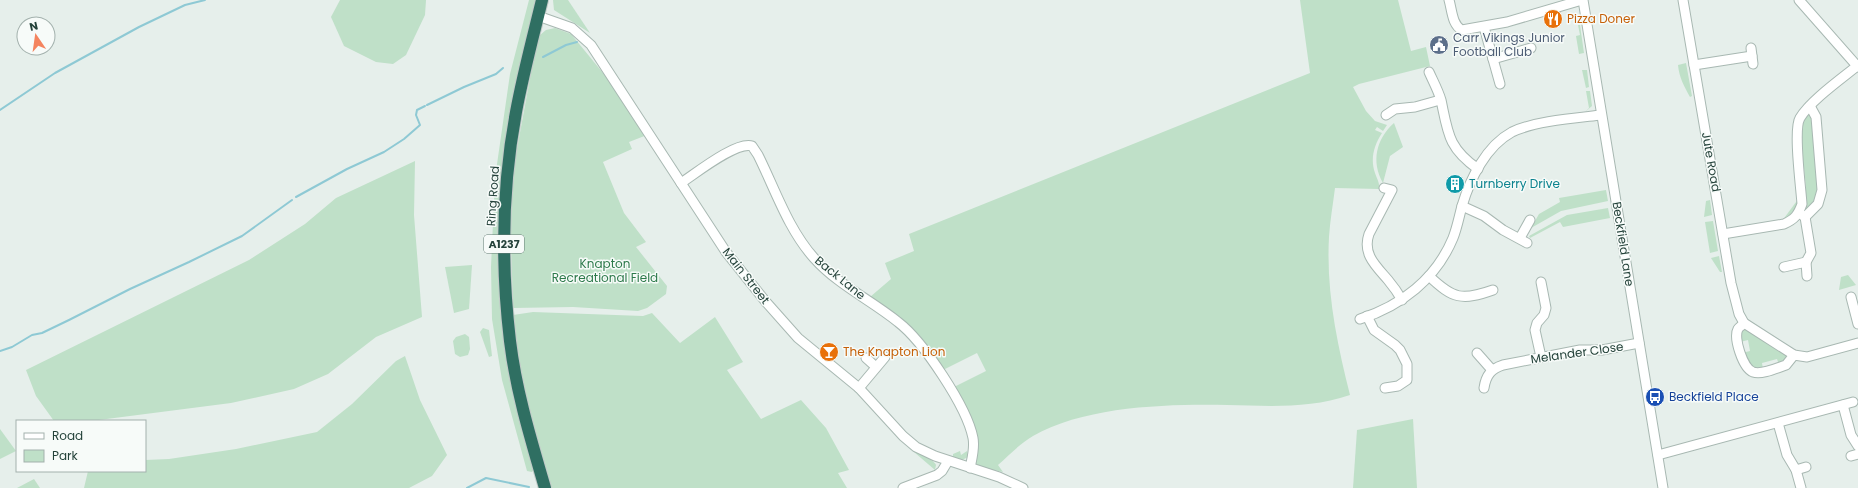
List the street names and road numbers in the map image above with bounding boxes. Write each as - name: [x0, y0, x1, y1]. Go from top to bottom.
- street label: Jute Road: [1698, 131, 1725, 193]
- street label: Ring Road: [482, 165, 503, 227]
- street label: Beckfield Lane: [1608, 200, 1639, 287]
- road number: A1237: [484, 235, 524, 253]
- street label: Main Street: [719, 244, 774, 307]
- street label: Back Lane: [811, 252, 869, 303]
- street label: Melander Close: [1530, 338, 1624, 367]

